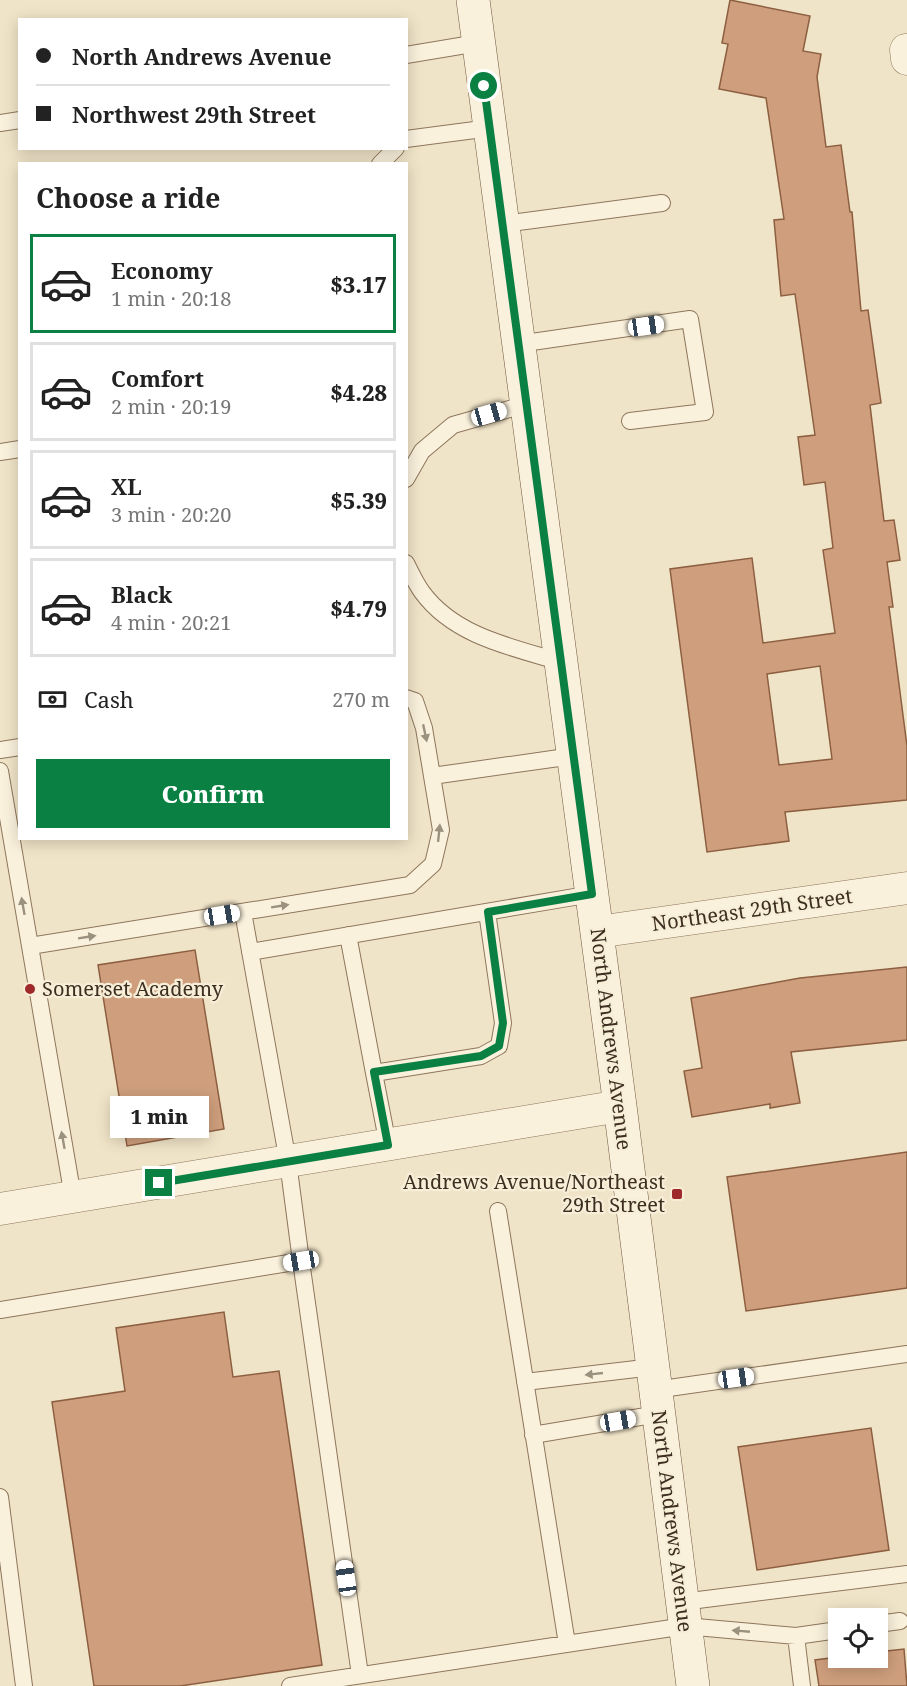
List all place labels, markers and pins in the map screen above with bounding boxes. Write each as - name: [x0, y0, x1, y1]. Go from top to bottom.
- place label: Somerset Academy: [42, 975, 224, 1002]
- marker: Somerset Academy: [23, 982, 37, 996]
- place label: Andrews Avenue/Northeast 29th Street: [403, 1168, 665, 1218]
- marker: Andrews Avenue/Northeast 29th Street: [670, 1187, 684, 1201]

